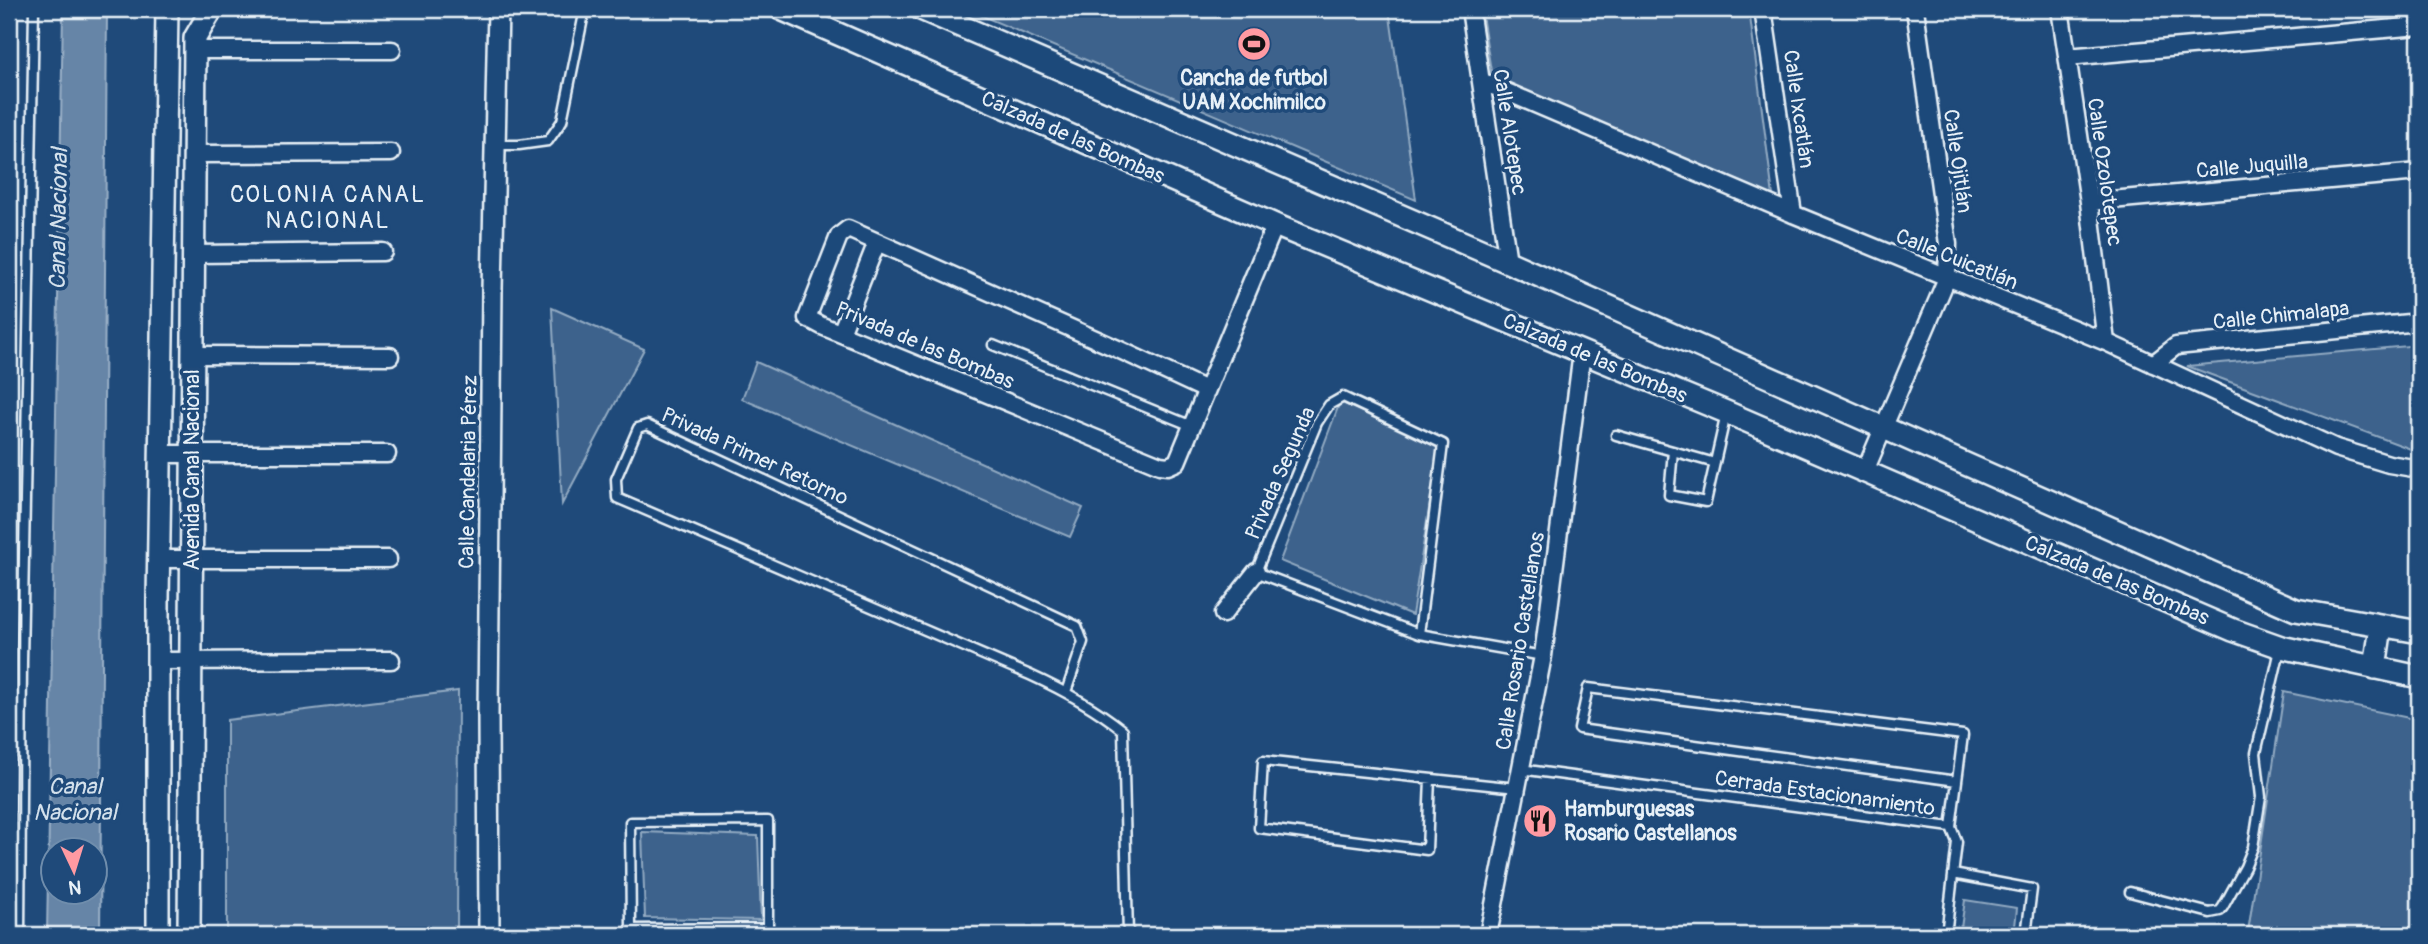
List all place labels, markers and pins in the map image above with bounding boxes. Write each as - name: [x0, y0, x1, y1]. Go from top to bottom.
- sports icon: Cancha de futbol UAM Xochimilco: [1235, 25, 1273, 63]
- place label: Cancha de futbol UAM Xochimilco: [1180, 65, 1328, 116]
- place label: Hamburguesas Rosario Castellanos: [1564, 796, 1737, 847]
- restaurant icon: Hamburguesas Rosario Castellanos: [1521, 802, 1559, 840]

